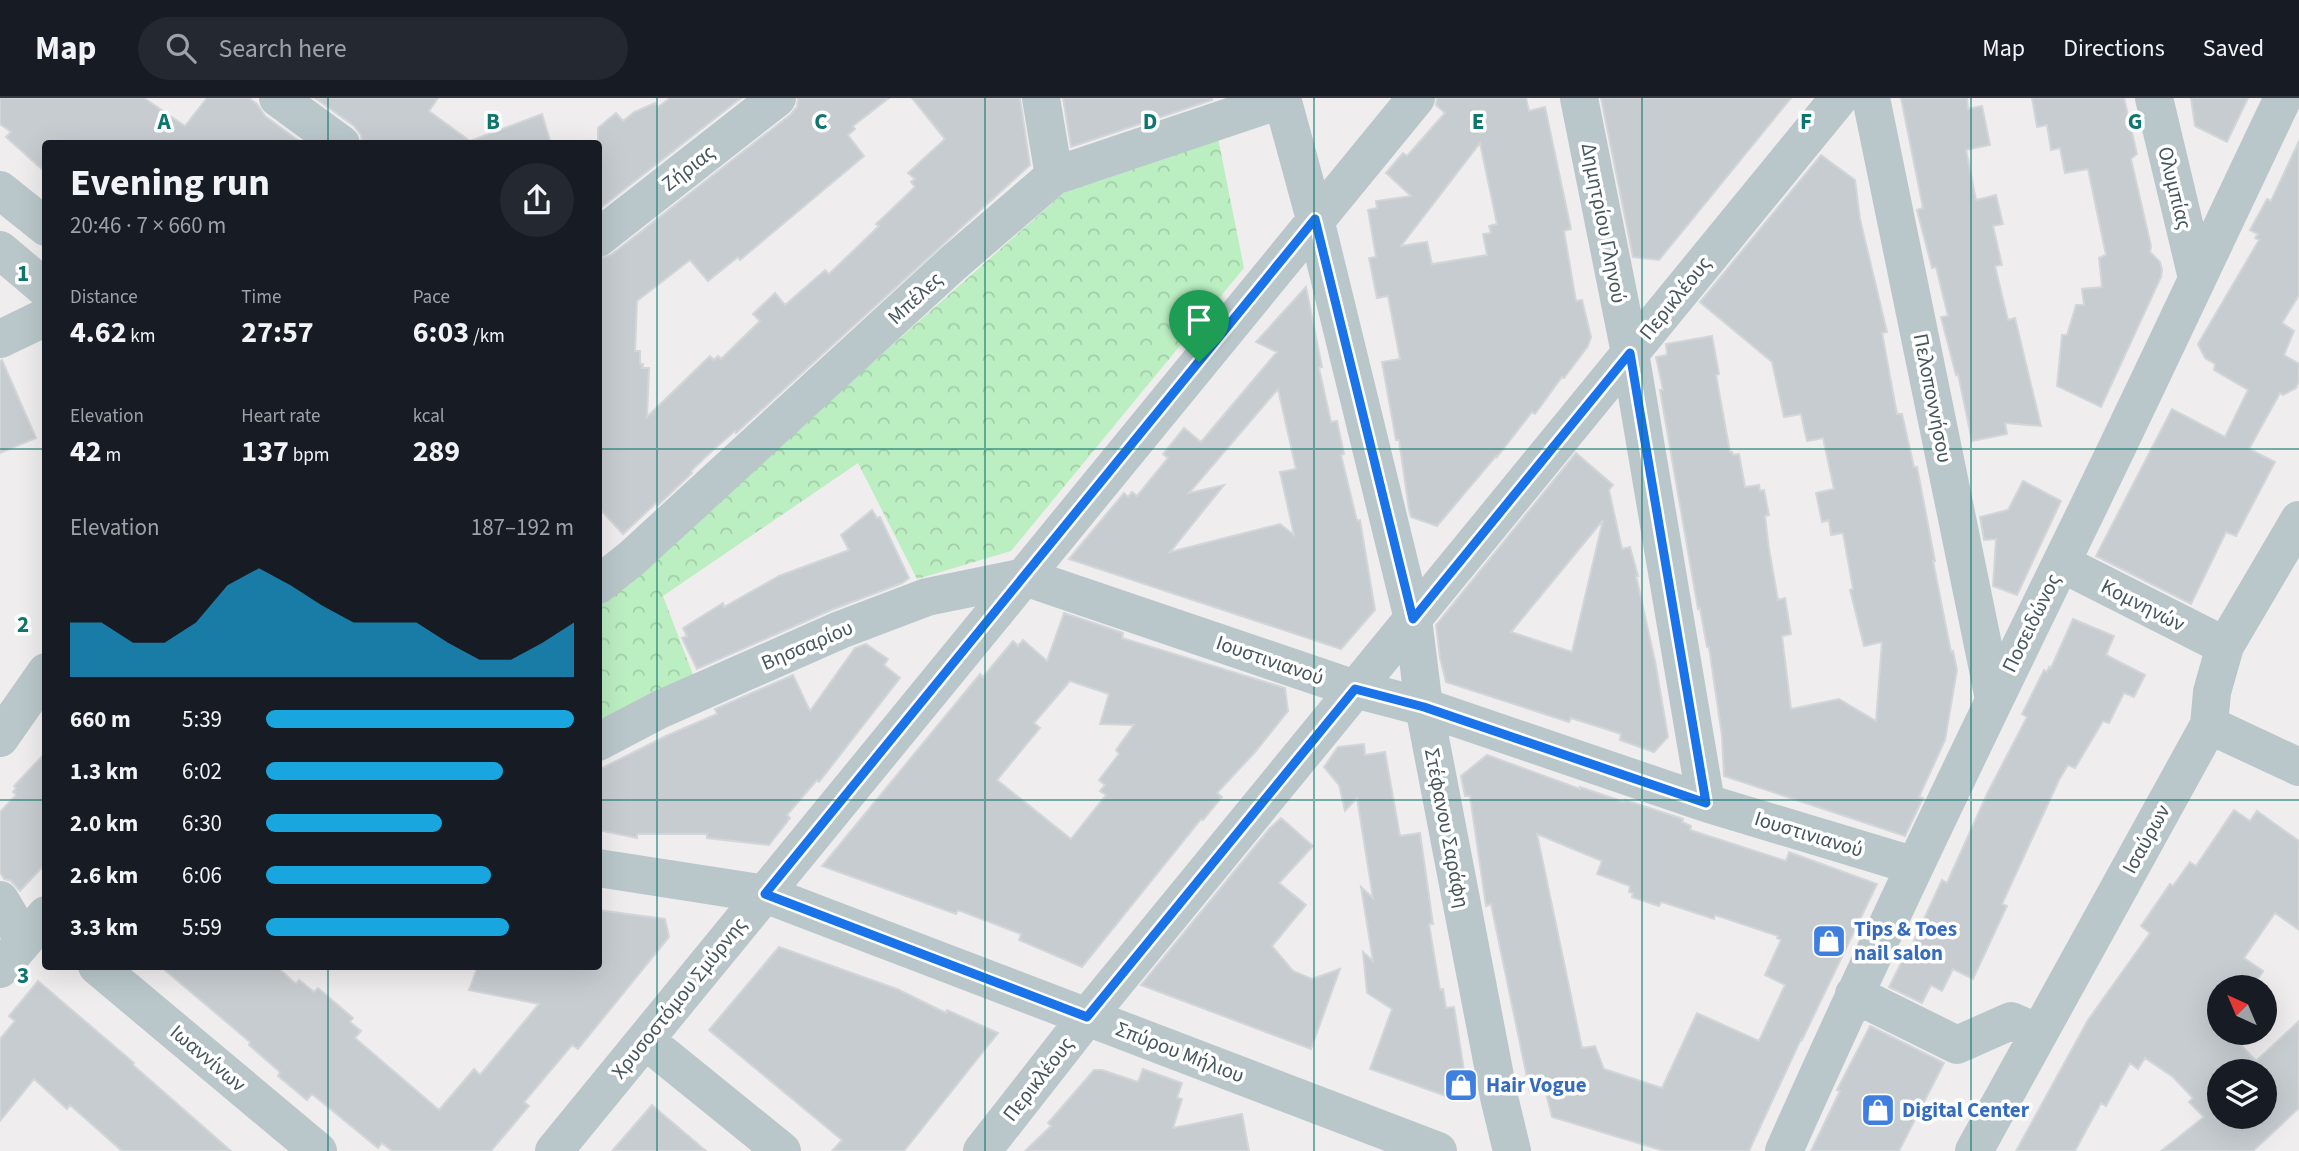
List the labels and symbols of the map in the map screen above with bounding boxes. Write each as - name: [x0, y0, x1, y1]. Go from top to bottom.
- text: A: [156, 105, 171, 138]
- text: B: [486, 105, 500, 138]
- text: C: [814, 105, 828, 138]
- text: D: [1143, 105, 1157, 138]
- text: E: [1472, 105, 1484, 138]
- text: F: [1800, 105, 1812, 138]
- text: G: [2128, 105, 2142, 138]
- street label: Ζήριας: [655, 138, 721, 198]
- street label: Δημητρίου Γληνού: [1574, 140, 1634, 306]
- street label: Ολυμπίας: [2150, 143, 2200, 233]
- street label: Περικλέους: [1632, 250, 1718, 346]
- text: 1: [17, 257, 29, 290]
- street label: Μπέλες: [881, 265, 949, 331]
- pin: [1169, 290, 1229, 362]
- street label: Πελοποννήσου: [1906, 331, 1960, 465]
- street label: Ποσειδώνος: [1994, 569, 2068, 677]
- street label: Κομνηνών: [2096, 571, 2190, 639]
- text: 2: [17, 608, 29, 641]
- street label: Βησσαρίου: [757, 612, 857, 678]
- street label: Ιουστινιανού: [1212, 628, 1328, 692]
- street label: Στέφανου Σαράφη: [1417, 746, 1477, 910]
- street label: Ισαύρων: [2115, 799, 2177, 879]
- street label: Ιουστινιανού: [1751, 803, 1867, 865]
- street label: Χρυσοστόμου Σμύρνης: [604, 911, 754, 1085]
- place label: Tips & Toes nail salon: [1854, 914, 1957, 968]
- shop icon: Tips & Toes nail salon: [1810, 922, 1848, 960]
- text: 3: [17, 959, 29, 992]
- north arrow: [2207, 975, 2277, 1045]
- street label: Σπύρου Μήλιου: [1111, 1014, 1249, 1090]
- street label: Ιωαννίνων: [164, 1017, 252, 1099]
- street label: Περικλέους: [995, 1030, 1081, 1128]
- shop icon: Hair Vogue: [1442, 1066, 1480, 1104]
- place label: Hair Vogue: [1486, 1070, 1587, 1100]
- shop icon: Digital Center: [1859, 1091, 1897, 1129]
- place label: Digital Center: [1902, 1095, 2030, 1125]

